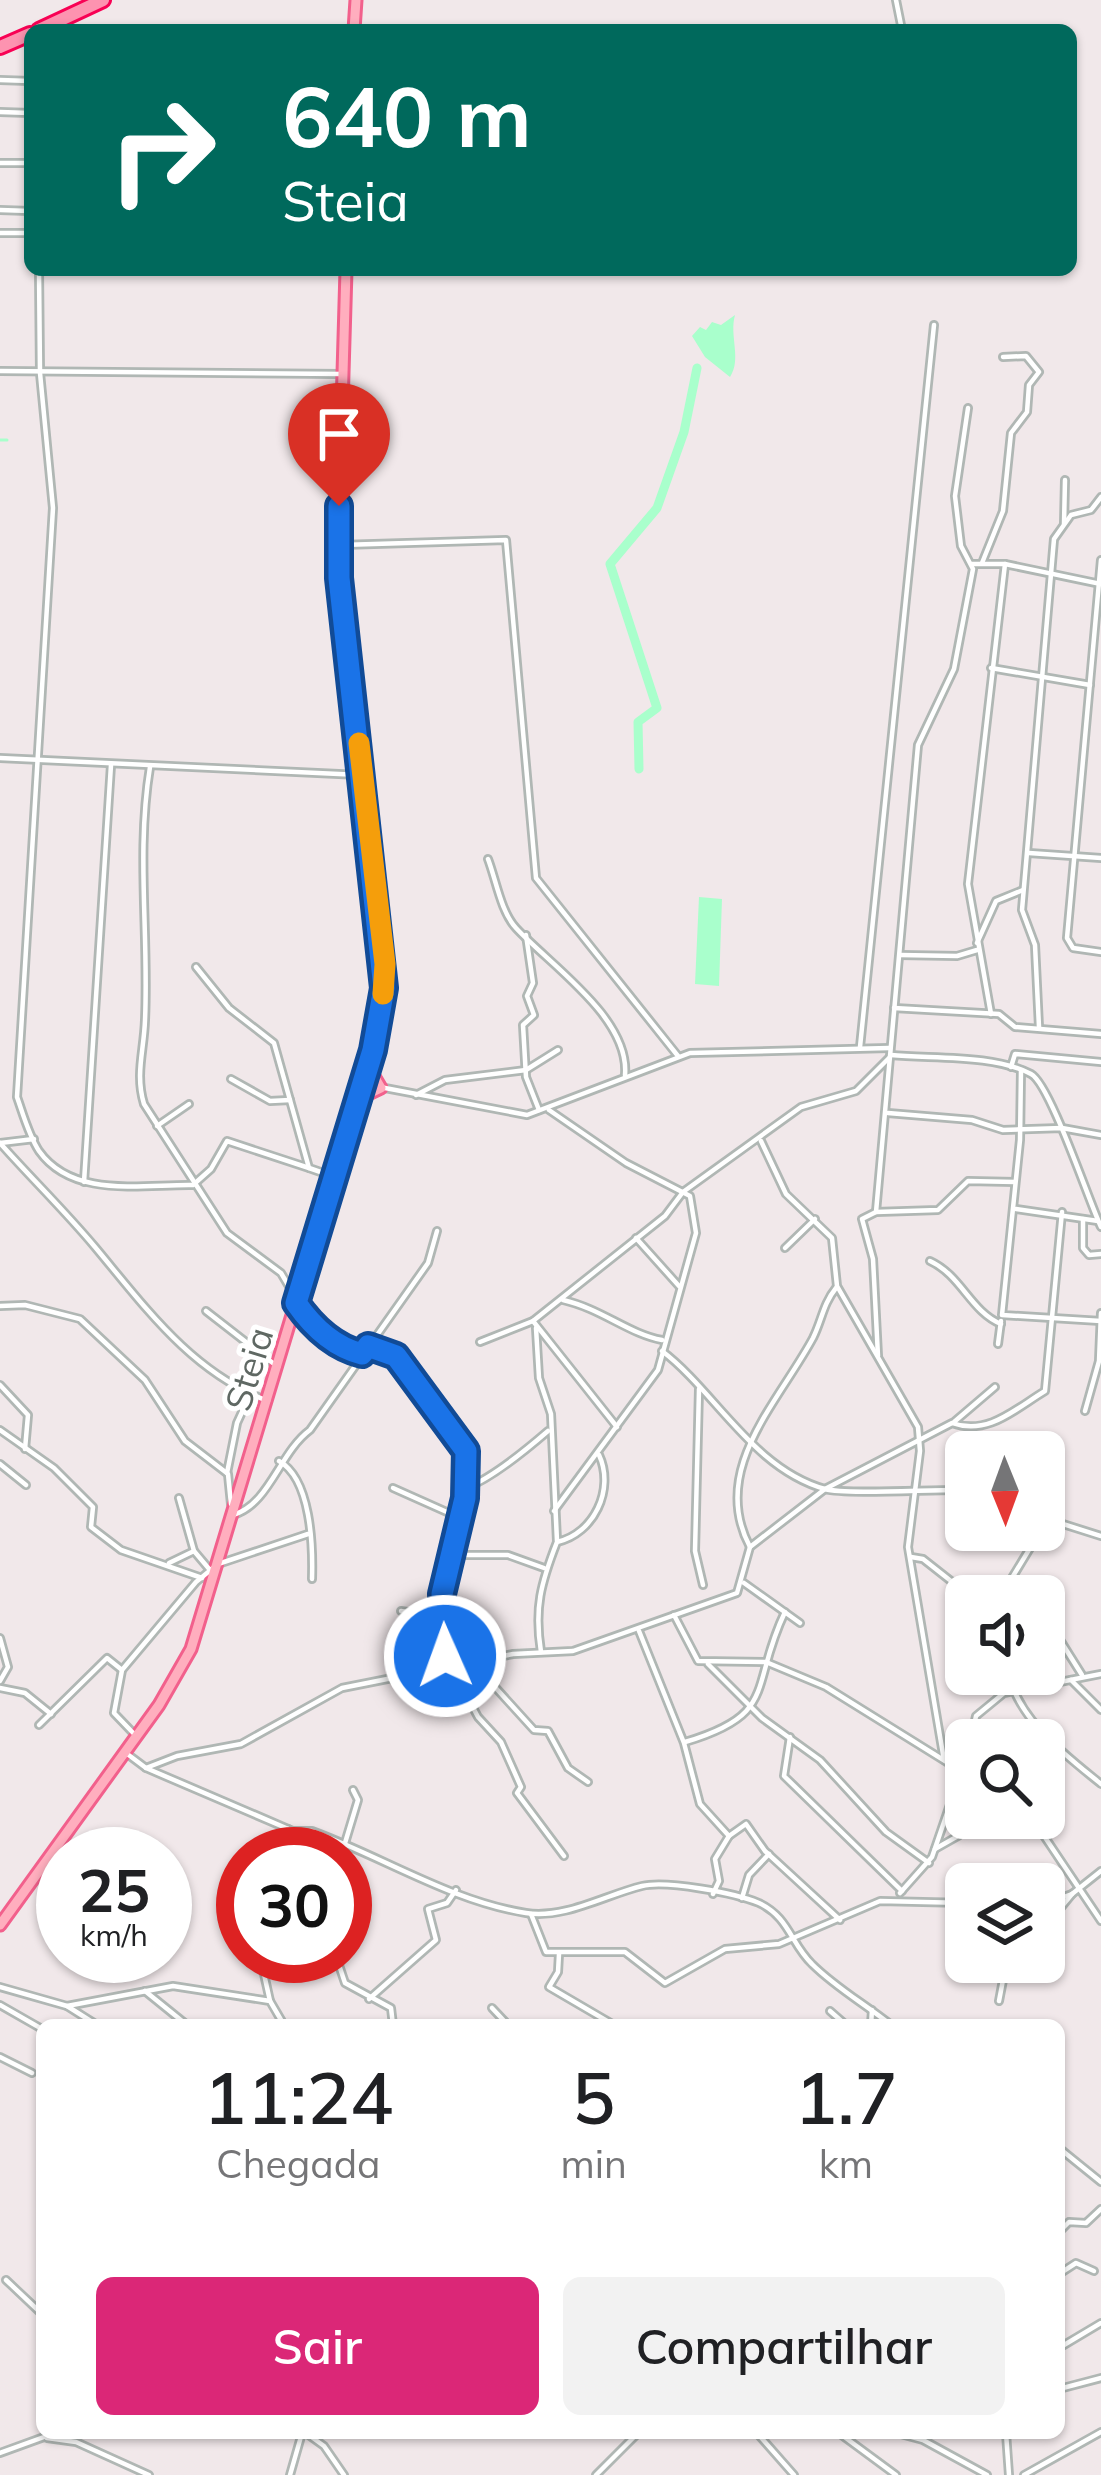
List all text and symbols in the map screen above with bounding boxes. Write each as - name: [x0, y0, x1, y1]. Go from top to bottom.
- text: 640 m: [282, 63, 532, 168]
- icon: right: [84, 72, 240, 228]
- text: Steia: [282, 167, 409, 235]
- pin: [288, 383, 390, 506]
- icon: arrive: [306, 401, 372, 467]
- street label: Steia: [215, 1322, 282, 1416]
- north arrow: [945, 1431, 1065, 1551]
- map controls: [945, 1431, 1065, 1983]
- button: sound: [945, 1575, 1065, 1695]
- position arrow: [382, 1593, 508, 1719]
- button: search: [945, 1719, 1065, 1839]
- speed limit sign: 30: [216, 1827, 372, 1983]
- text: 25: [78, 1852, 150, 1927]
- button: layers: [945, 1863, 1065, 1983]
- text: km/h: [80, 1916, 148, 1954]
- text: 11:24: [203, 2052, 393, 2142]
- text: 5: [572, 2052, 615, 2142]
- text: 1.7: [794, 2052, 898, 2142]
- text: Chegada: [216, 2139, 380, 2188]
- text: min: [561, 2139, 627, 2188]
- text: km: [819, 2139, 873, 2188]
- button: Sair: [96, 2277, 539, 2415]
- button: Compartilhar: [563, 2277, 1005, 2415]

